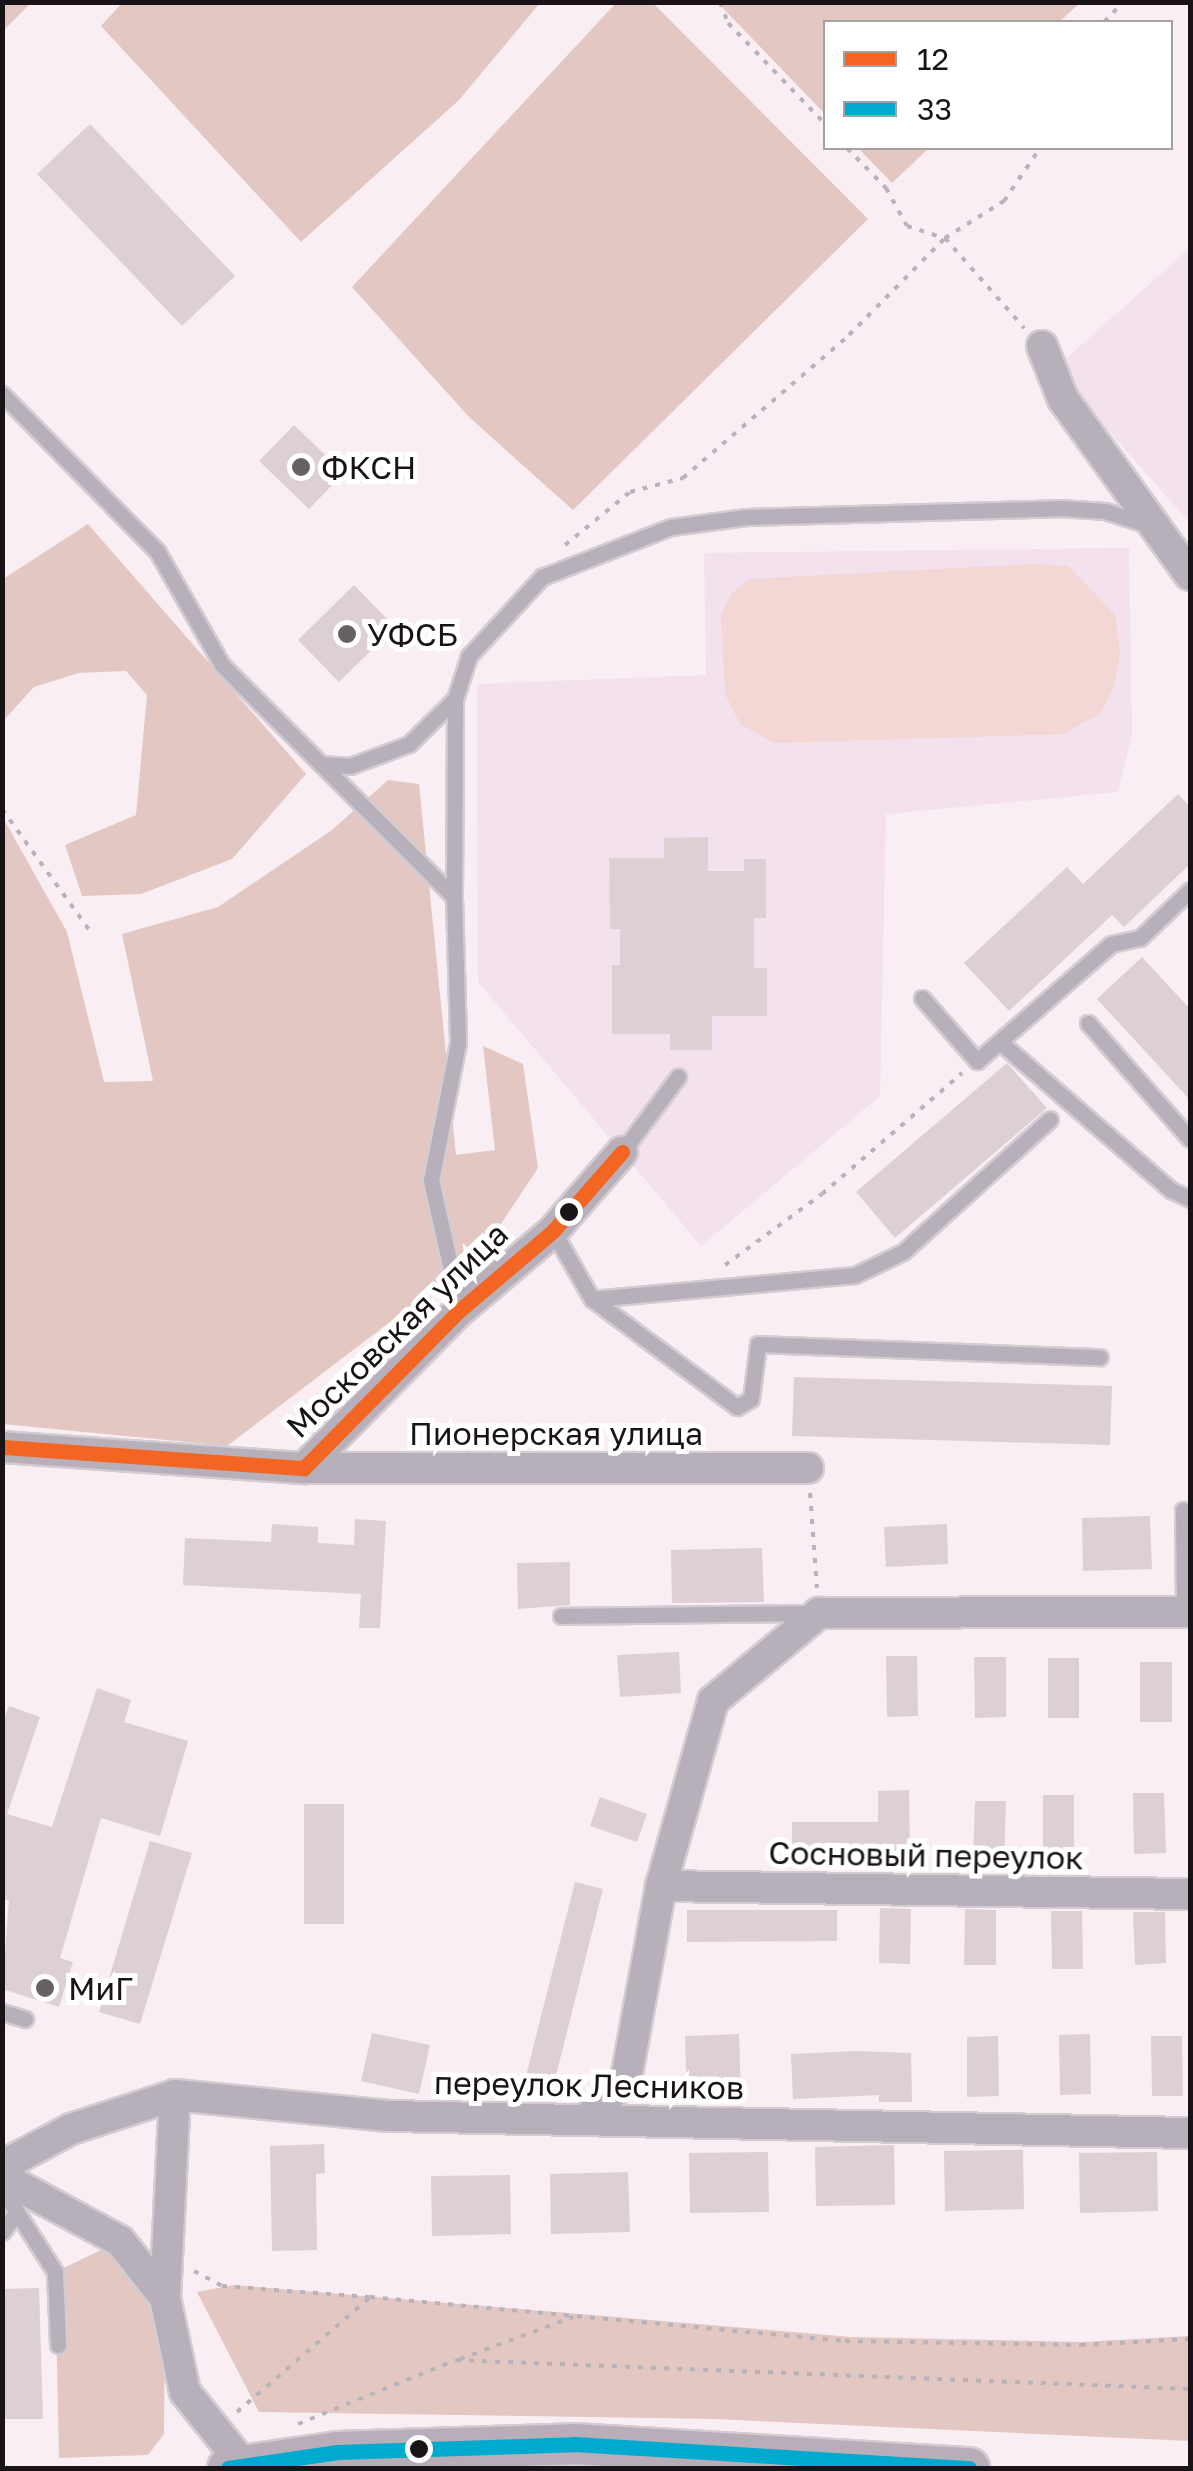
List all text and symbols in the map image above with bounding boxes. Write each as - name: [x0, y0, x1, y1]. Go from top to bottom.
- legend: [823, 20, 1173, 150]
- text: 12: [917, 41, 949, 77]
- text: 33: [917, 91, 952, 127]
- place label: ФКСН: [321, 448, 416, 486]
- marker: ФКСН: [290, 456, 312, 478]
- place label: УФСБ: [367, 615, 458, 653]
- marker: УФСБ: [336, 623, 358, 645]
- unlabelled marker: [559, 1202, 579, 1222]
- street label: Московская улица: [278, 1214, 516, 1446]
- street label: Пионерская улица: [409, 1414, 703, 1452]
- street label: Сосновый переулок: [768, 1833, 1084, 1877]
- place label: МиГ: [68, 1969, 133, 2007]
- marker: МиГ: [32, 1975, 58, 2001]
- street label: переулок Лесников: [434, 2063, 744, 2107]
- unlabelled marker: [409, 2439, 429, 2459]

